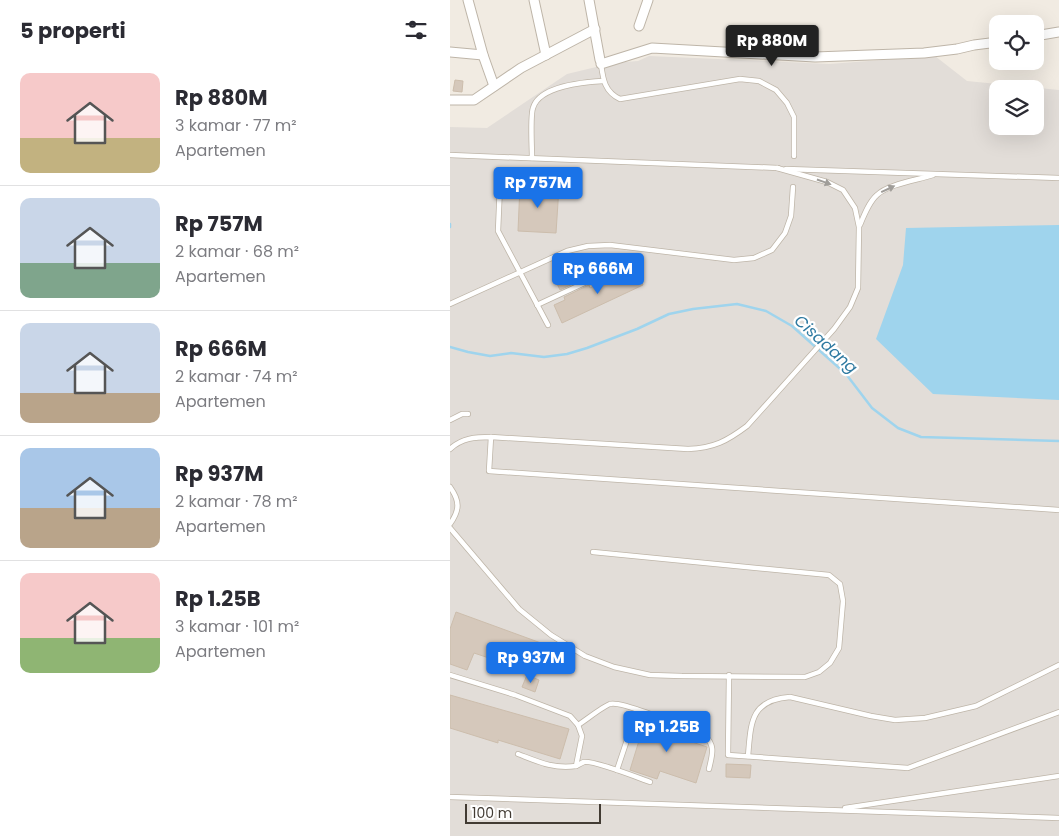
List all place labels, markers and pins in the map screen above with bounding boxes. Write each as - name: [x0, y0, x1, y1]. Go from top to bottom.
- pin: Rp 880M: [726, 24, 818, 67]
- pin: Rp 757M: [492, 166, 584, 209]
- pin: Rp 666M: [552, 252, 644, 295]
- pin: Rp 937M: [485, 642, 577, 684]
- pin: Rp 1.25B: [615, 710, 719, 753]

